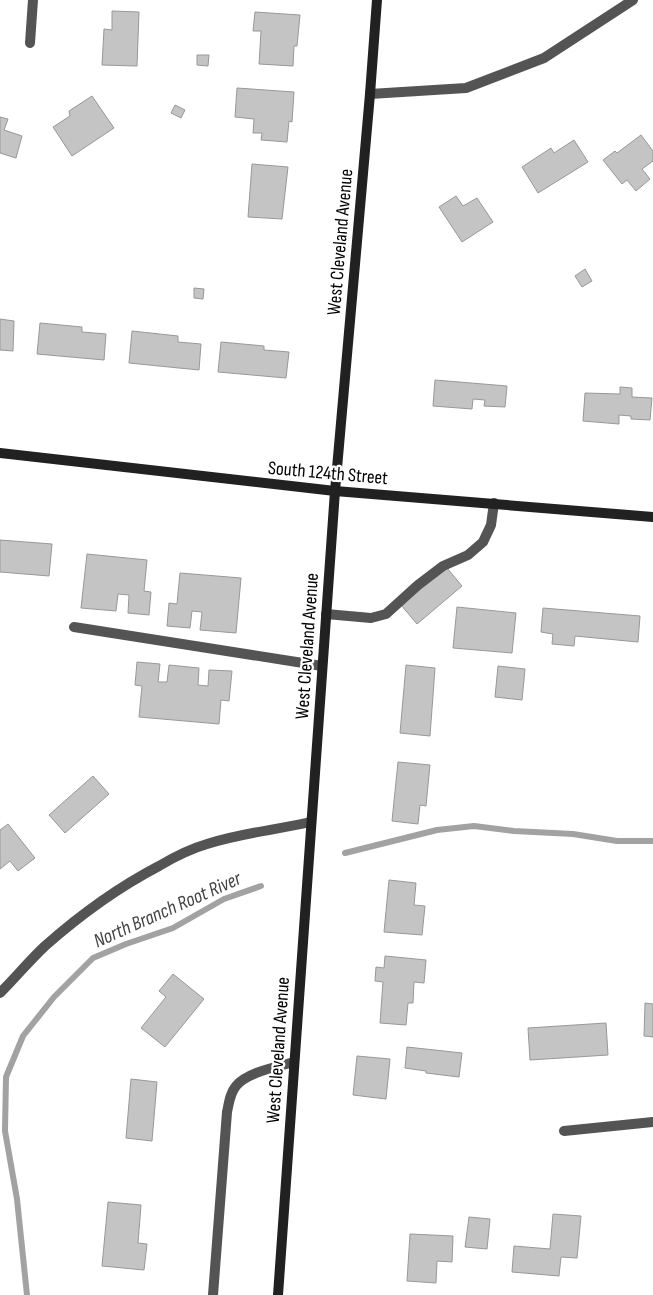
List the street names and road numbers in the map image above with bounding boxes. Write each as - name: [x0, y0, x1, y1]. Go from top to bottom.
- street label: West Cleveland Avenue: [323, 168, 358, 316]
- street label: South 124th Street: [267, 457, 389, 490]
- street label: West Cleveland Avenue: [291, 572, 324, 720]
- street label: West Cleveland Avenue: [262, 976, 295, 1124]

